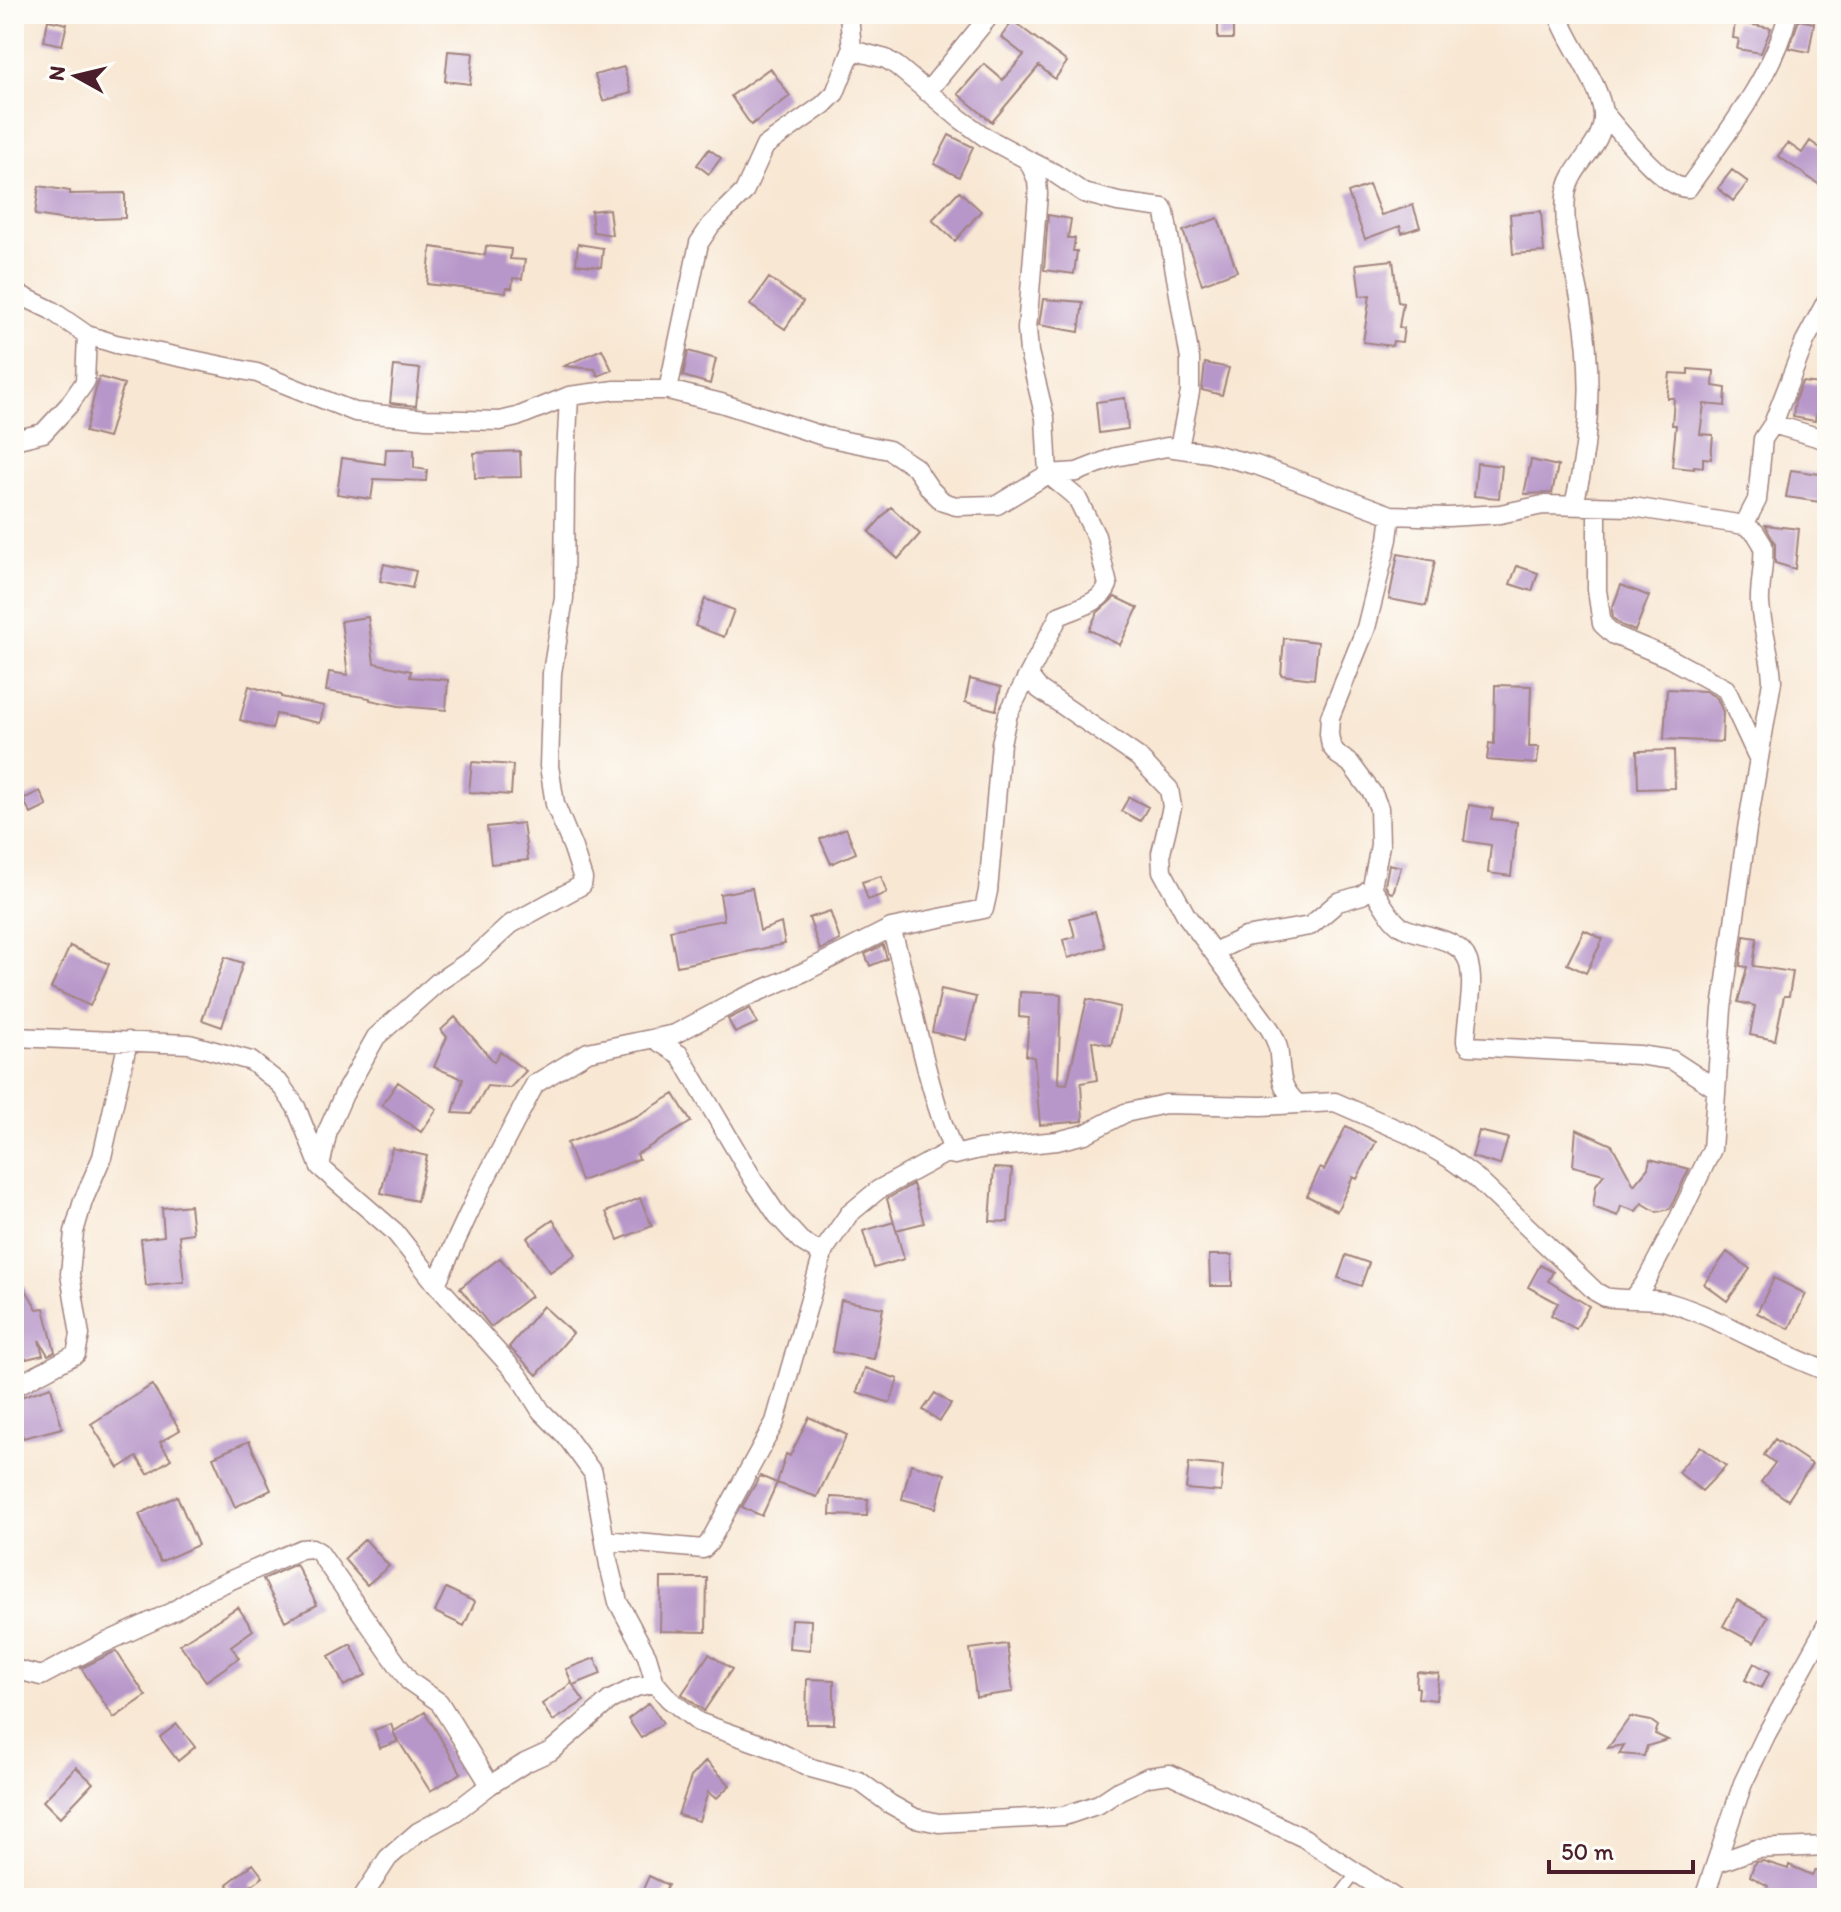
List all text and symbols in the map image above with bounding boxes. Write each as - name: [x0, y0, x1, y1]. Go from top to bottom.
- north arrow: [36, 36, 116, 116]
- text: N: [42, 64, 71, 83]
- scale bar: [1549, 1824, 1693, 1874]
- text: 50 m: [1561, 1837, 1614, 1866]

